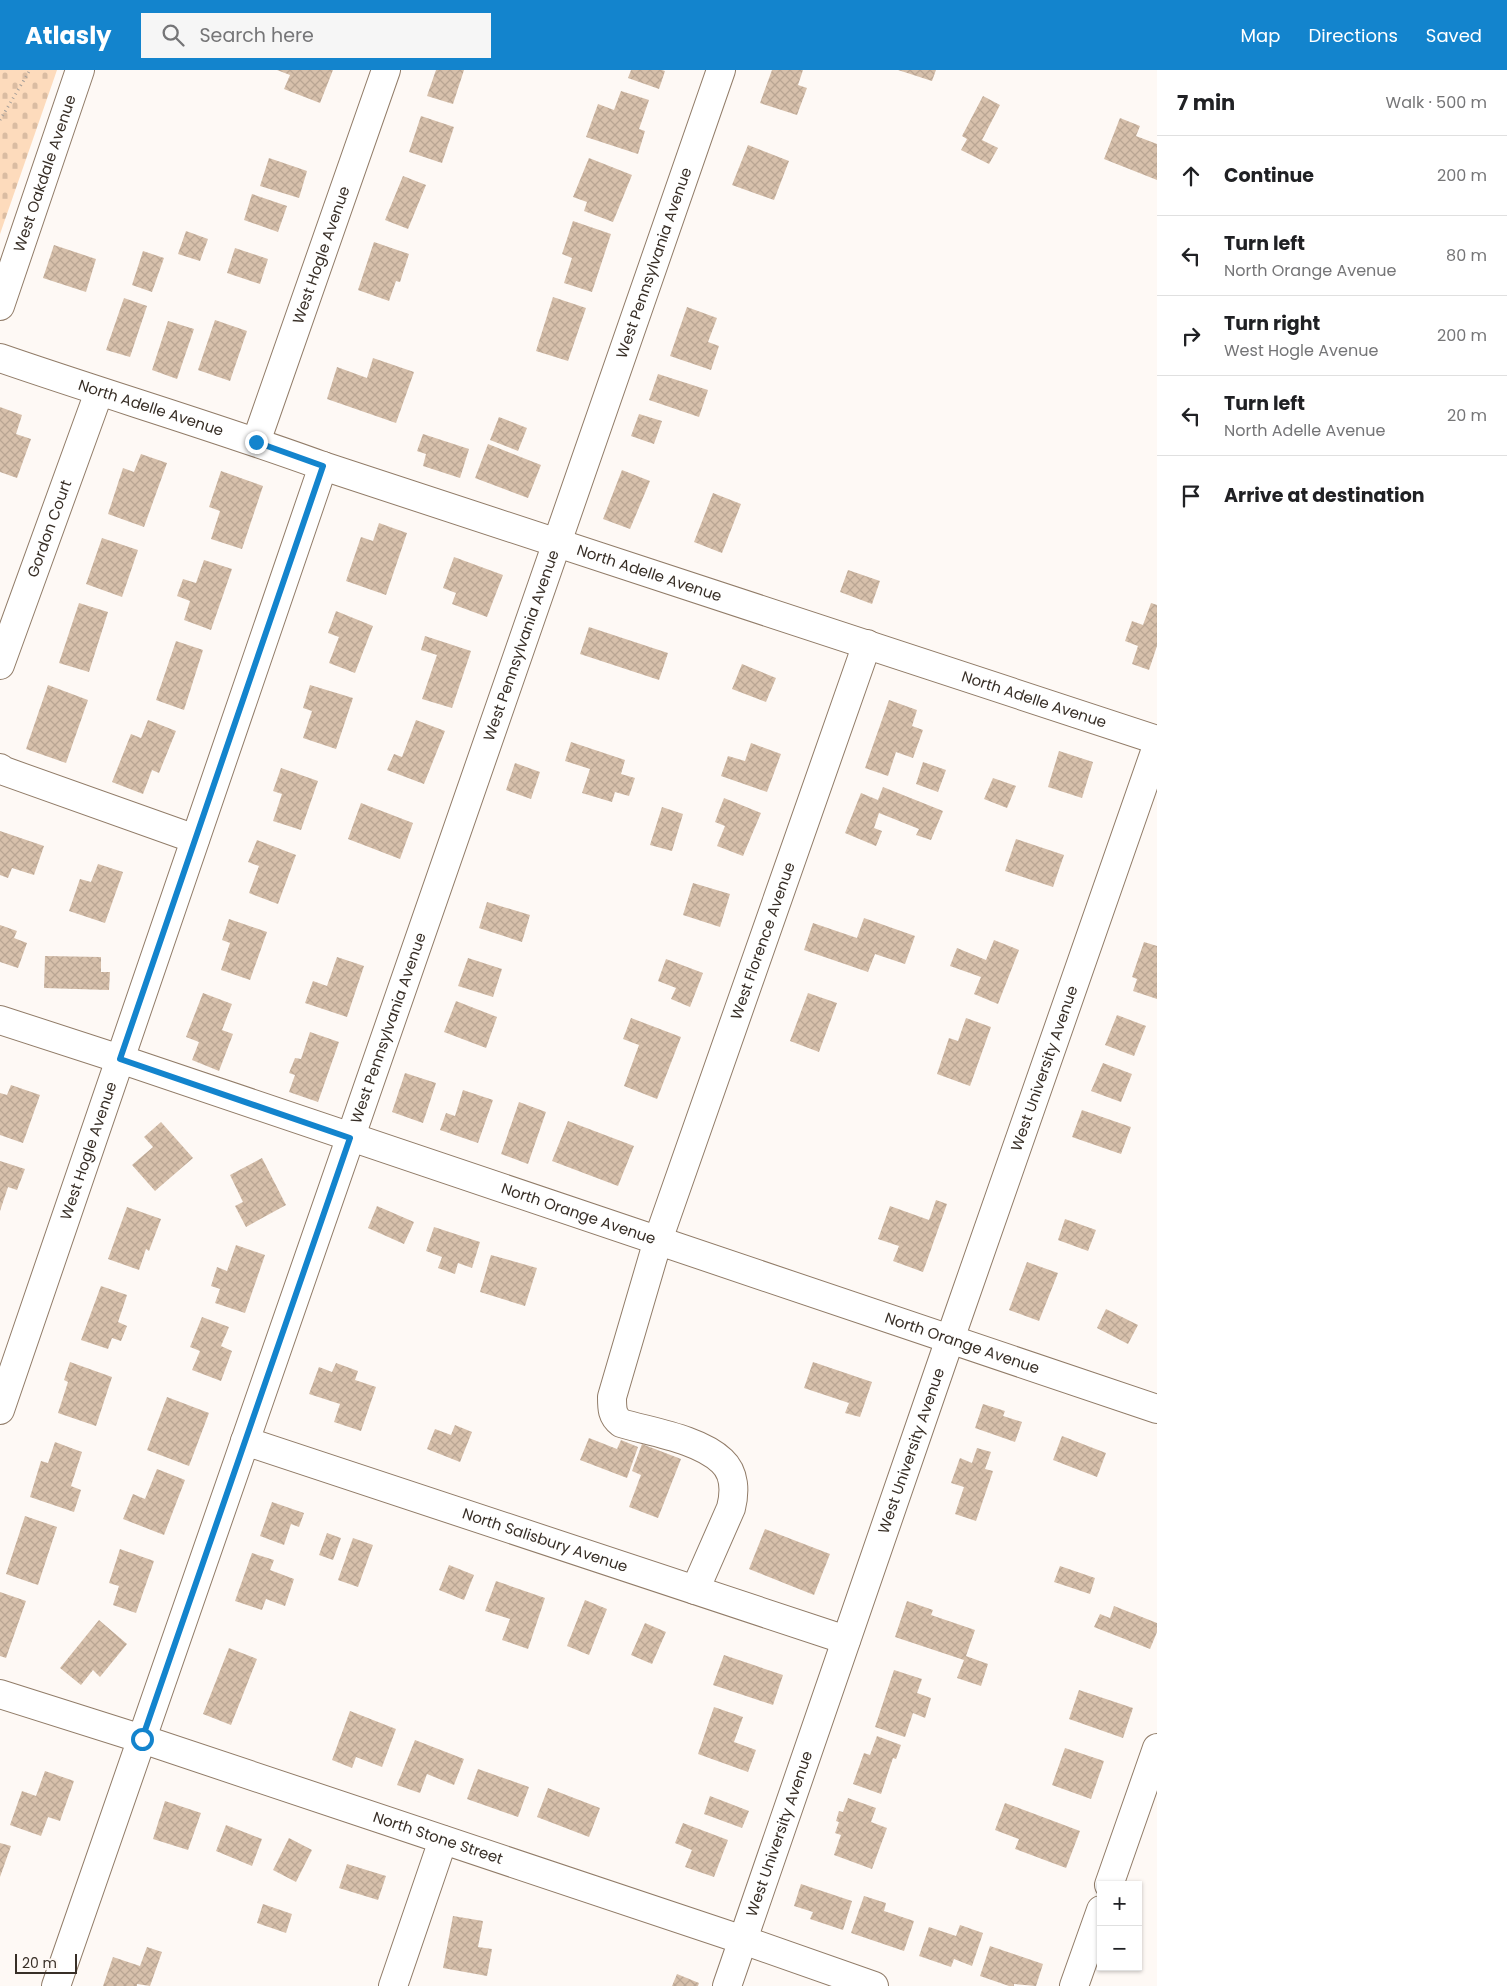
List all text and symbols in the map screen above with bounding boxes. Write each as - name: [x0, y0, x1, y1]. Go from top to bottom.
- search box: [141, 13, 491, 58]
- text: Atlasly: [25, 19, 111, 52]
- icon: search: [159, 21, 187, 49]
- text: Search here: [199, 22, 314, 49]
- text: Map: [1241, 23, 1280, 48]
- text: Directions: [1308, 23, 1398, 48]
- text: Saved: [1426, 23, 1482, 48]
- text: 7 min: [1177, 88, 1235, 117]
- text: Walk · 500 m: [1386, 91, 1487, 114]
- street label: West Oakdale Avenue: [8, 92, 81, 255]
- icon: ahead: [1177, 162, 1205, 190]
- text: Continue: [1224, 162, 1314, 189]
- street label: West Pennsylvania Avenue: [611, 164, 696, 361]
- text: 200 m: [1437, 164, 1487, 187]
- street label: West Hogle Avenue: [287, 183, 355, 327]
- text: Turn left: [1224, 230, 1305, 257]
- icon: left: [1177, 242, 1205, 270]
- text: 80 m: [1446, 244, 1487, 267]
- text: North Orange Avenue: [1224, 259, 1396, 282]
- text: Turn right: [1224, 310, 1320, 337]
- icon: right: [1177, 322, 1205, 350]
- text: 200 m: [1437, 324, 1487, 347]
- text: West Hogle Avenue: [1224, 339, 1378, 362]
- street label: North Adelle Avenue: [76, 374, 226, 441]
- text: Turn left: [1224, 390, 1305, 417]
- icon: left: [1177, 402, 1205, 430]
- text: 20 m: [1447, 404, 1487, 427]
- text: North Adelle Avenue: [1224, 419, 1385, 442]
- route end: [245, 431, 268, 454]
- street label: Gordon Court: [22, 477, 76, 580]
- icon: arrive: [1177, 482, 1205, 510]
- text: Arrive at destination: [1224, 482, 1425, 509]
- street label: North Adelle Avenue: [574, 539, 725, 606]
- street label: West Pennsylvania Avenue: [478, 547, 564, 744]
- street label: North Adelle Avenue: [959, 665, 1109, 733]
- street label: West Florence Avenue: [725, 859, 800, 1022]
- street label: West Pennsylvania Avenue: [345, 930, 431, 1126]
- street label: West University Avenue: [1005, 983, 1083, 1154]
- street label: West Hogle Avenue: [55, 1079, 122, 1223]
- street label: North Orange Avenue: [499, 1177, 659, 1249]
- street label: North Orange Avenue: [882, 1307, 1042, 1379]
- street label: West University Avenue: [873, 1365, 949, 1536]
- street label: North Salisbury Avenue: [460, 1503, 631, 1577]
- route start: [131, 1728, 154, 1751]
- street label: West University Avenue: [741, 1748, 817, 1919]
- street label: North Stone Street: [370, 1806, 506, 1869]
- map controls: [1097, 1881, 1142, 1971]
- button: +: [1097, 1881, 1142, 1926]
- button: −: [1097, 1926, 1142, 1971]
- scale bar: [15, 1951, 78, 1974]
- text: 20 m: [22, 1953, 57, 1973]

